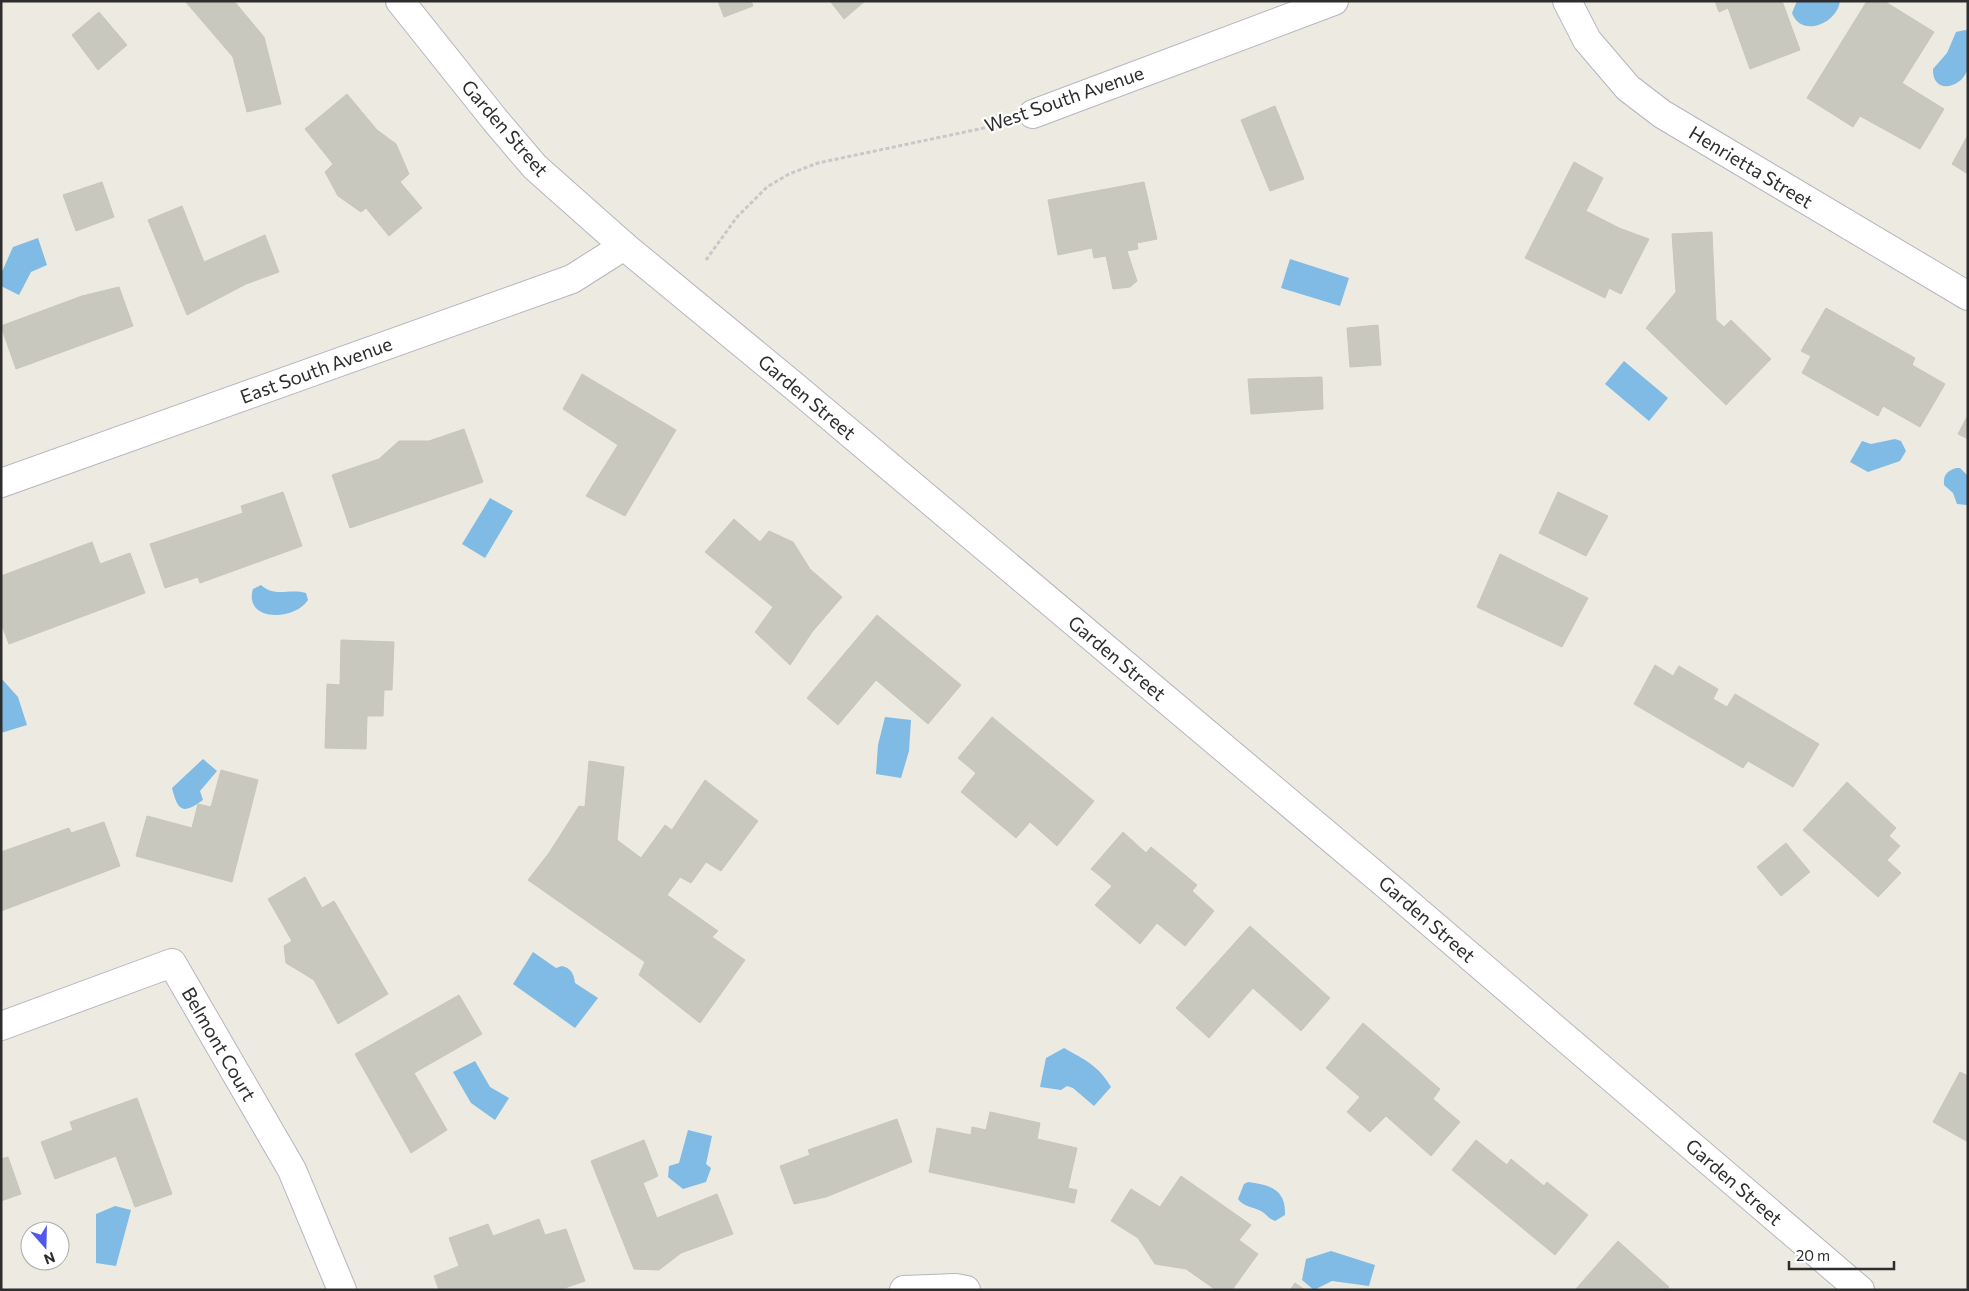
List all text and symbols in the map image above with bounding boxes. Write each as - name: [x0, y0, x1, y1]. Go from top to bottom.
- street label: West South Avenue: [981, 60, 1146, 137]
- street label: Garden Street: [457, 75, 554, 181]
- street label: Henrietta Street: [1685, 121, 1818, 213]
- street label: East South Avenue: [237, 331, 395, 408]
- street label: Garden Street: [754, 349, 861, 444]
- street label: Garden Street: [1064, 610, 1171, 705]
- street label: Garden Street: [1374, 870, 1480, 967]
- street label: Belmont Court: [178, 983, 261, 1105]
- street label: Garden Street: [1681, 1133, 1787, 1230]
- north arrow: [20, 1221, 70, 1271]
- scale bar: [1789, 1238, 1894, 1270]
- text: 20 m: [1796, 1246, 1830, 1264]
- text: N: [42, 1249, 57, 1268]

